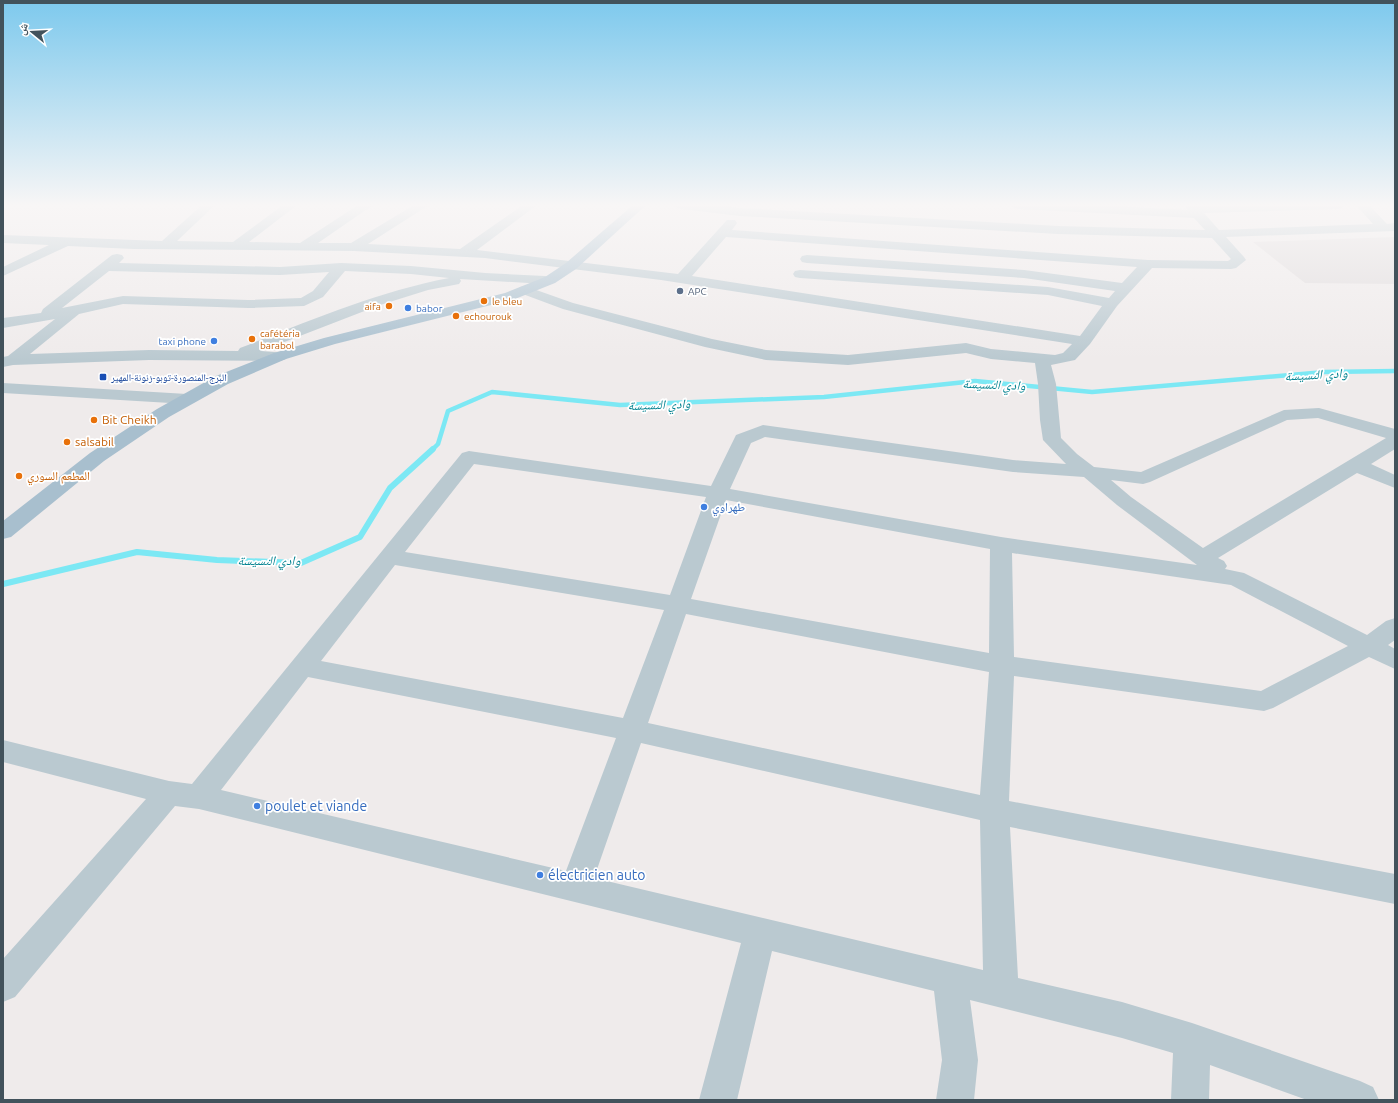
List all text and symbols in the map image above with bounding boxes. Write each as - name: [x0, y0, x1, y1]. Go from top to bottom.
- north arrow: [12, 12, 52, 52]
- text: ش: [15, 21, 32, 37]
- marker: APC: [675, 286, 685, 296]
- place label: APC: [688, 286, 707, 297]
- marker: le bleu: [479, 296, 489, 306]
- place label: le bleu: [492, 296, 522, 307]
- place label: aifa: [364, 301, 381, 312]
- marker: aifa: [384, 301, 394, 311]
- marker: babor: [403, 303, 413, 313]
- place label: babor: [416, 303, 443, 314]
- marker: echourouk: [451, 311, 461, 321]
- place label: echourouk: [464, 311, 512, 322]
- place label: cafétéria barabol: [260, 328, 300, 351]
- marker: cafétéria barabol: [247, 334, 257, 344]
- place label: taxi phone: [159, 336, 206, 347]
- marker: taxi phone: [209, 336, 219, 346]
- water label: وادي النسيسة: [1284, 365, 1348, 387]
- marker: البرج-المنصورة-توبو-زنونة-المهير: [98, 372, 108, 382]
- place label: البرج-المنصورة-توبو-زنونة-المهير: [110, 372, 227, 384]
- water label: وادي النسيسة: [962, 376, 1026, 396]
- water label: وادي النسيسة: [627, 396, 691, 416]
- place label: Bit Cheikh: [102, 413, 157, 426]
- marker: Bit Cheikh: [89, 415, 99, 425]
- place label: salsabil: [75, 435, 114, 448]
- marker: salsabil: [62, 437, 72, 447]
- place label: المطعم السوري: [27, 469, 90, 486]
- marker: المطعم السوري: [14, 471, 24, 481]
- place label: طهراوي: [712, 500, 745, 517]
- marker: طهراوي: [699, 502, 709, 512]
- water label: وادي النسيسة: [237, 553, 301, 571]
- place label: poulet et viande: [265, 798, 367, 814]
- marker: poulet et viande: [252, 801, 262, 811]
- place label: électricien auto: [548, 867, 646, 883]
- marker: électricien auto: [535, 870, 545, 880]

